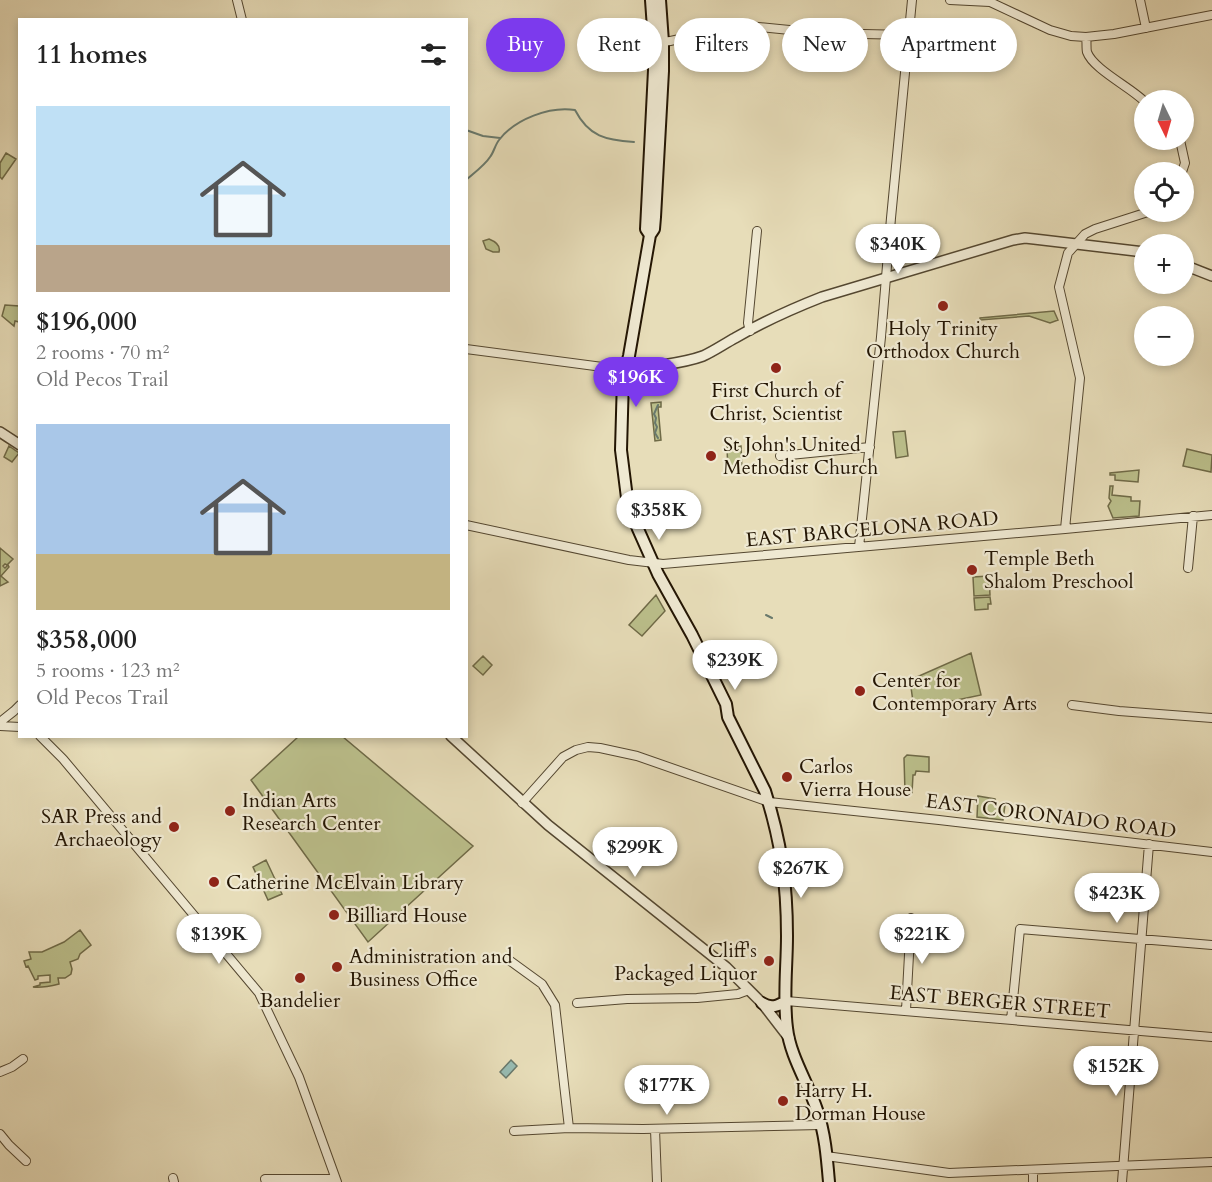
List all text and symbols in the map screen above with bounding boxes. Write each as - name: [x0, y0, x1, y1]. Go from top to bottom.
- chip: Buy: [486, 18, 565, 72]
- chip: Rent: [577, 18, 662, 72]
- chip: Filters: [674, 18, 770, 72]
- chip: New: [782, 18, 868, 72]
- chip: Apartment: [880, 18, 1017, 72]
- text: 11 homes: [36, 37, 147, 72]
- icon: filters: [417, 38, 450, 71]
- north arrow: [1134, 90, 1194, 150]
- map controls: [1134, 90, 1194, 366]
- icon: home: [189, 145, 297, 253]
- button: locate: [1134, 162, 1194, 222]
- pin: $340K: [856, 224, 940, 275]
- text: $340K: [869, 230, 927, 257]
- button: +: [1134, 234, 1194, 294]
- marker: Holy Trinity Orthodox Church: [936, 299, 950, 313]
- text: $196,000: [36, 304, 137, 339]
- button: −: [1134, 306, 1194, 366]
- place label: Holy Trinity Orthodox Church: [866, 315, 1020, 365]
- text: 2 rooms · 70 m²: [36, 339, 169, 366]
- pin: $196K: [594, 357, 678, 408]
- marker: First Church of Christ, Scientist: [769, 361, 783, 375]
- text: $196K: [607, 363, 665, 390]
- text: Old Pecos Trail: [36, 366, 169, 393]
- place label: First Church of Christ, Scientist: [710, 377, 844, 427]
- place label: St John's United Methodist Church: [723, 431, 878, 481]
- marker: St John's United Methodist Church: [704, 449, 718, 463]
- icon: home: [189, 463, 297, 571]
- pin: $358K: [617, 490, 701, 541]
- text: $358K: [630, 496, 688, 523]
- street label: EAST BARCELONA ROAD: [744, 504, 1000, 554]
- place label: Temple Beth Shalom Preschool: [984, 545, 1134, 595]
- marker: Temple Beth Shalom Preschool: [965, 563, 979, 577]
- text: $358,000: [36, 622, 137, 657]
- pin: $239K: [693, 640, 777, 691]
- text: $239K: [706, 646, 764, 673]
- text: 5 rooms · 123 m²: [36, 657, 180, 684]
- place label: Center for Contemporary Arts: [872, 667, 1037, 717]
- text: Old Pecos Trail: [36, 684, 169, 711]
- marker: Center for Contemporary Arts: [853, 684, 867, 698]
- place label: Carlos Vierra House: [799, 753, 911, 803]
- marker: Carlos Vierra House: [780, 770, 794, 784]
- place label: Indian Arts Research Center: [242, 787, 381, 837]
- street label: EAST CORONADO ROAD: [924, 787, 1178, 845]
- place label: SAR Press and Archaeology: [41, 803, 162, 853]
- marker: Indian Arts Research Center: [223, 804, 237, 818]
- marker: SAR Press and Archaeology: [167, 820, 181, 834]
- pin: $299K: [593, 827, 677, 878]
- text: $299K: [606, 833, 664, 860]
- pin: $267K: [759, 848, 843, 899]
- text: $267K: [772, 854, 830, 881]
- place label: Catherine McElvain Library: [226, 869, 464, 896]
- pin: $423K: [1075, 873, 1159, 924]
- marker: Catherine McElvain Library: [207, 875, 221, 889]
- text: $423K: [1088, 879, 1146, 906]
- place label: Billiard House: [346, 902, 467, 929]
- marker: Billiard House: [327, 908, 341, 922]
- pin: $139K: [177, 914, 261, 965]
- pin: $221K: [880, 914, 964, 965]
- text: $139K: [190, 920, 248, 947]
- text: $221K: [893, 920, 951, 947]
- place label: Cliff's Packaged Liquor: [614, 937, 758, 987]
- place label: Administration and Business Office: [349, 943, 513, 993]
- marker: Cliff's Packaged Liquor: [762, 954, 776, 968]
- marker: Administration and Business Office: [330, 960, 344, 974]
- marker: Bandelier: [293, 971, 307, 985]
- street label: EAST BERGER STREET: [888, 979, 1112, 1025]
- place label: Bandelier: [260, 987, 341, 1014]
- pin: $152K: [1074, 1046, 1158, 1097]
- text: $152K: [1087, 1052, 1145, 1079]
- pin: $177K: [625, 1065, 709, 1116]
- text: $177K: [638, 1071, 696, 1098]
- place label: Harry H. Dorman House: [795, 1077, 926, 1127]
- marker: Harry H. Dorman House: [776, 1094, 790, 1108]

